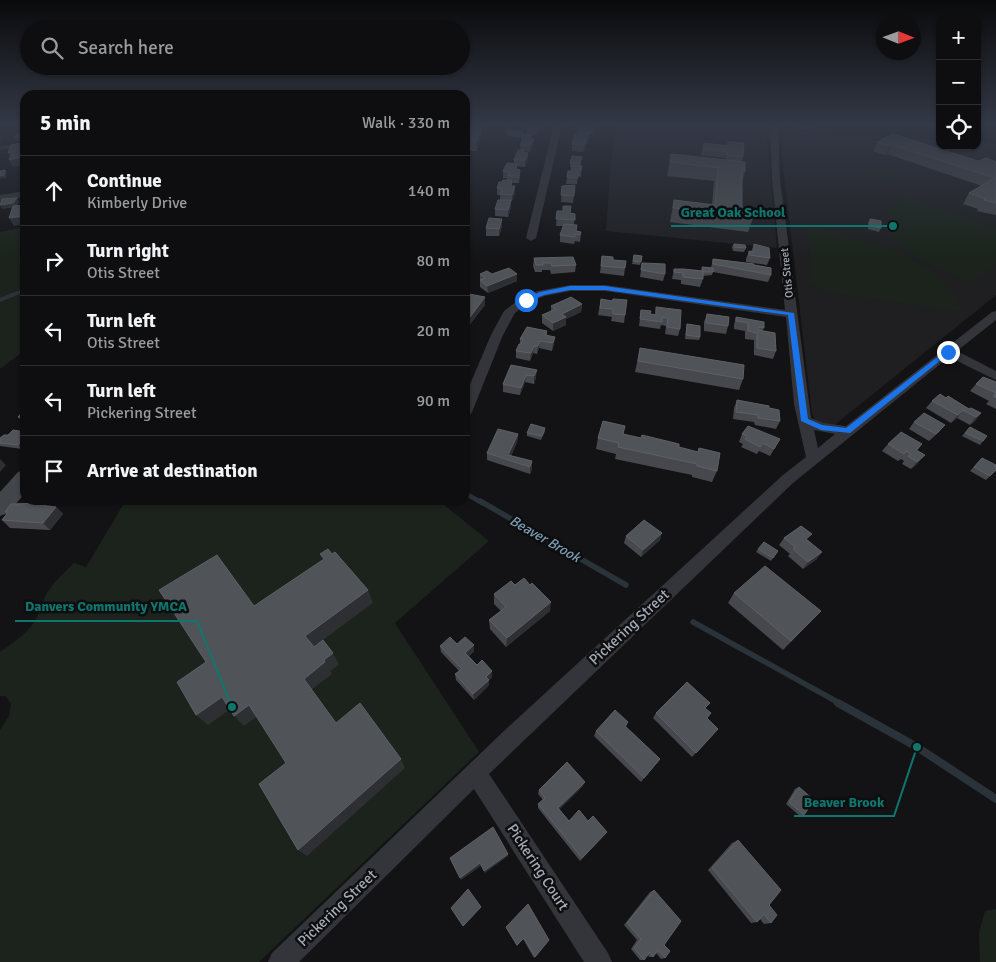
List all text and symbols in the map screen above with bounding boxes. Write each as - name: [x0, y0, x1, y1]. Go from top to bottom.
- north arrow: [876, 15, 921, 60]
- map controls: [936, 15, 981, 150]
- button: +: [936, 15, 981, 60]
- search box: [20, 20, 470, 75]
- icon: search: [38, 34, 66, 62]
- text: Search here: [78, 36, 174, 60]
- button: −: [936, 60, 981, 105]
- button: locate: [936, 105, 981, 150]
- text: 5 min: [40, 110, 91, 136]
- text: Walk · 330 m: [362, 113, 450, 133]
- text: Continue: [87, 169, 162, 193]
- icon: ahead: [40, 177, 68, 205]
- text: 140 m: [408, 181, 450, 201]
- text: Kimberly Drive: [87, 193, 187, 213]
- callout: Great Oak School: [671, 197, 796, 226]
- text: Great Oak School: [681, 204, 786, 221]
- text: Turn right: [87, 239, 169, 263]
- icon: right: [40, 247, 68, 275]
- street label: Otis Street: [778, 247, 796, 299]
- text: 80 m: [416, 251, 450, 271]
- text: Otis Street: [87, 263, 160, 283]
- route start: [515, 289, 538, 312]
- text: Turn left: [87, 309, 156, 333]
- icon: left: [40, 317, 68, 345]
- text: 20 m: [416, 321, 450, 341]
- text: Otis Street: [87, 333, 160, 353]
- route end: [937, 341, 960, 364]
- text: Turn left: [87, 379, 156, 403]
- icon: left: [40, 387, 68, 415]
- text: 90 m: [416, 391, 450, 411]
- text: Pickering Street: [87, 403, 197, 423]
- icon: arrive: [40, 457, 68, 485]
- text: Arrive at destination: [87, 459, 258, 483]
- water label: Beaver Brook: [507, 512, 585, 567]
- street label: Pickering Street: [585, 585, 673, 669]
- callout: Danvers Community YMCA: [15, 592, 197, 621]
- text: Danvers Community YMCA: [25, 598, 187, 615]
- callout: Beaver Brook: [794, 787, 894, 816]
- text: Beaver Brook: [804, 794, 885, 811]
- street label: Pickering Court: [503, 820, 573, 914]
- street label: Pickering Street: [294, 866, 380, 950]

